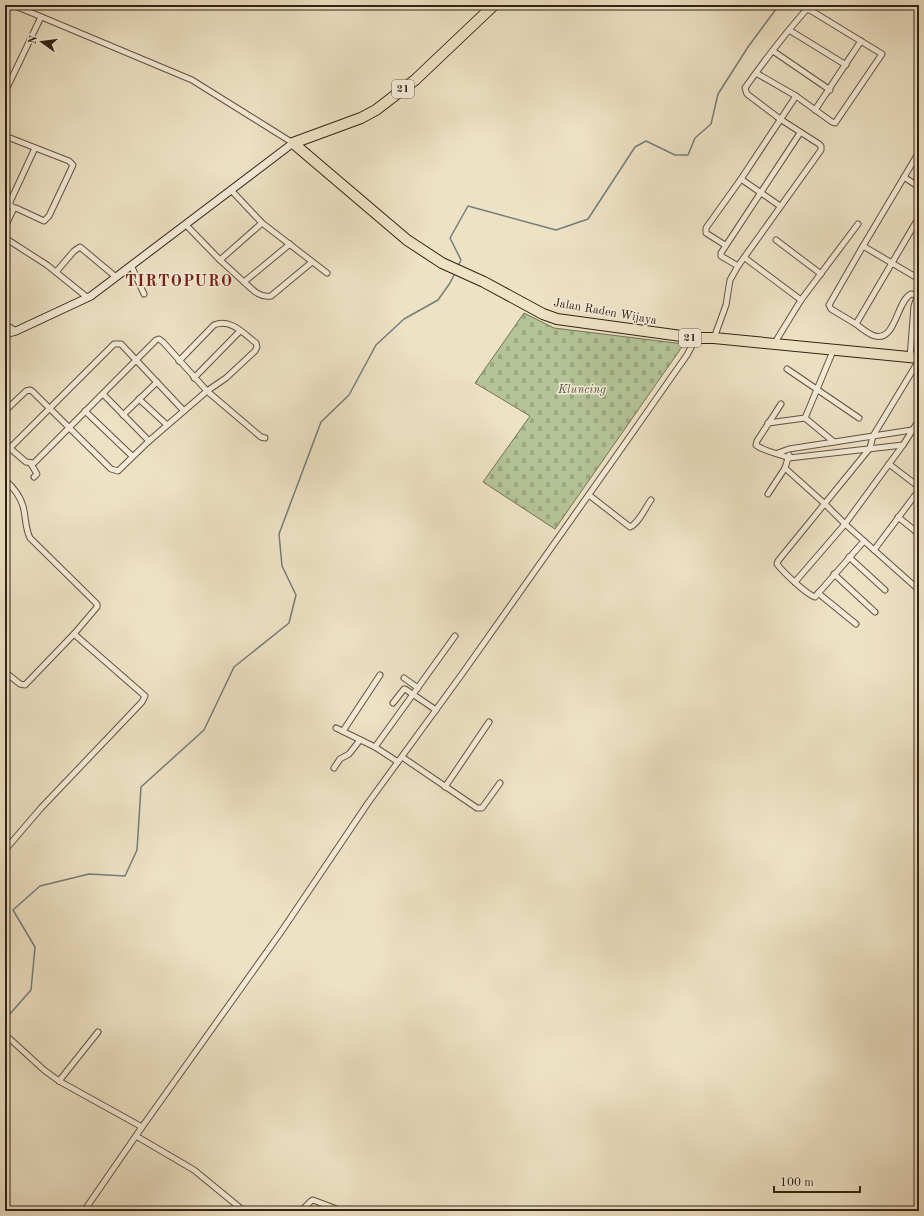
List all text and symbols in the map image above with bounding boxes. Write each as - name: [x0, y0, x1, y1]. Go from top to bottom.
- north arrow: [22, 22, 62, 62]
- text: N: [27, 34, 40, 45]
- road number: 21: [392, 80, 414, 98]
- district label: TIRTOPURO: [125, 274, 233, 290]
- street label: Jalan Raden Wijaya: [552, 297, 658, 327]
- road number: 21: [679, 329, 701, 347]
- park label: Kluncing: [557, 384, 606, 396]
- scale bar: [774, 1168, 860, 1194]
- text: 100 m: [780, 1177, 814, 1189]

